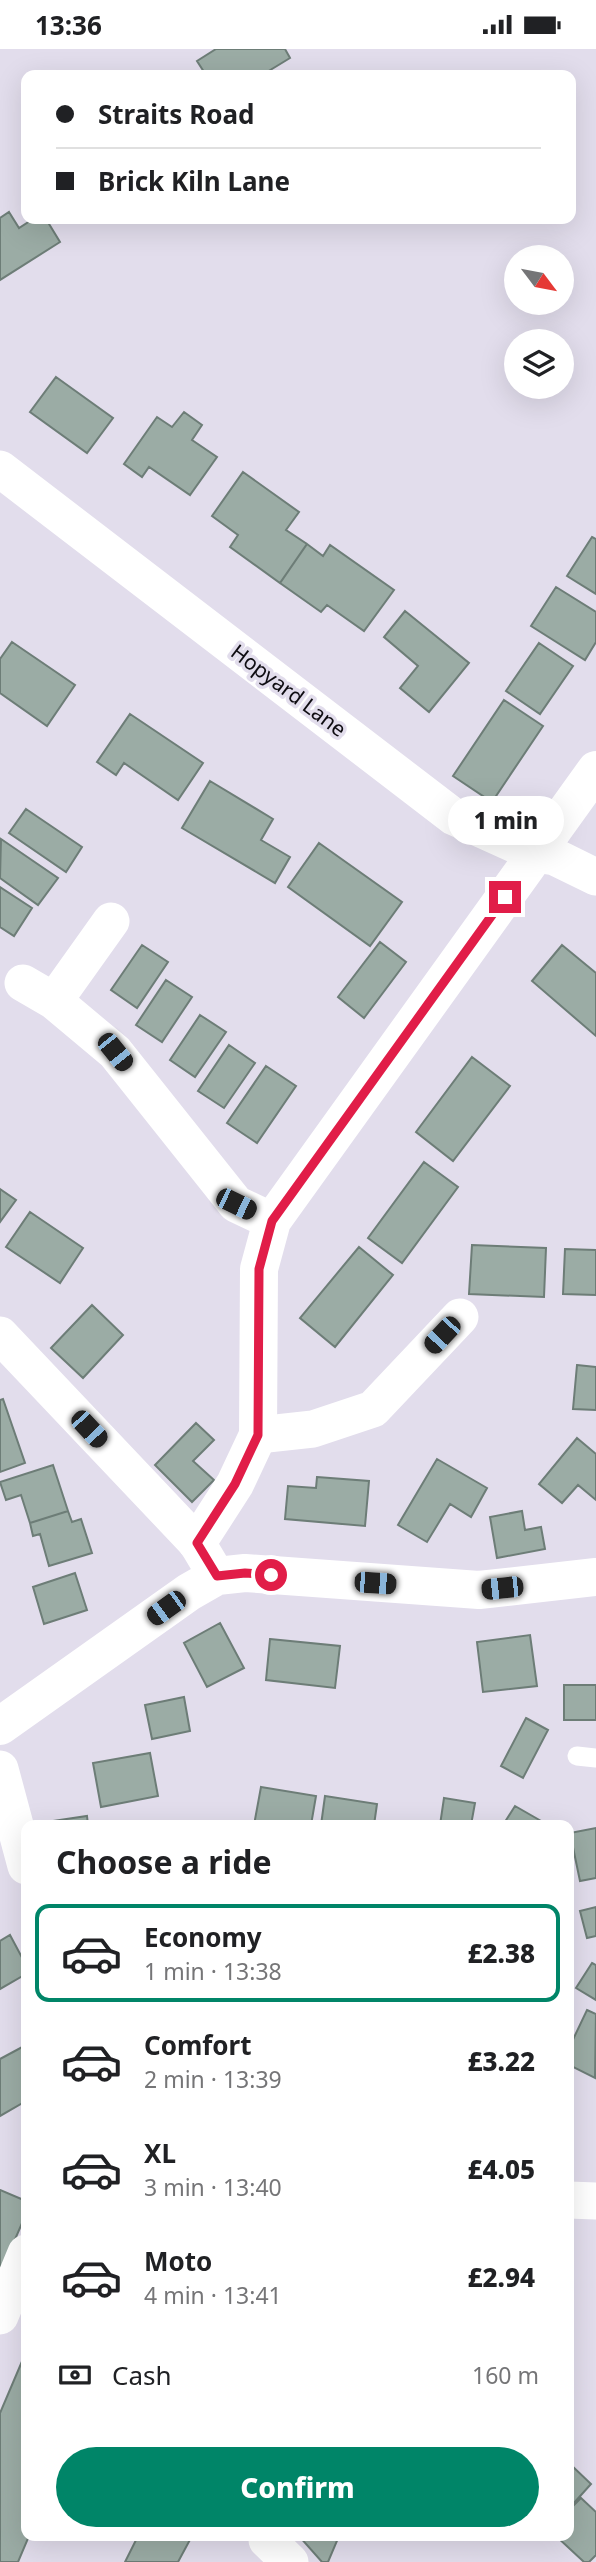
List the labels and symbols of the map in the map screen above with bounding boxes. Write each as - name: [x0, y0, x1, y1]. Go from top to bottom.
- north arrow: [504, 245, 574, 315]
- street label: Hopyard Lane: [226, 637, 352, 743]
- callout: 1 min: [447, 795, 563, 845]
- route end: [489, 881, 521, 913]
- car: [94, 1029, 137, 1075]
- car: [213, 1185, 260, 1223]
- car: [420, 1312, 465, 1358]
- car: [67, 1406, 112, 1452]
- route start: [255, 1559, 287, 1591]
- car: [354, 1571, 397, 1595]
- car: [481, 1575, 524, 1601]
- car: [143, 1587, 190, 1629]

